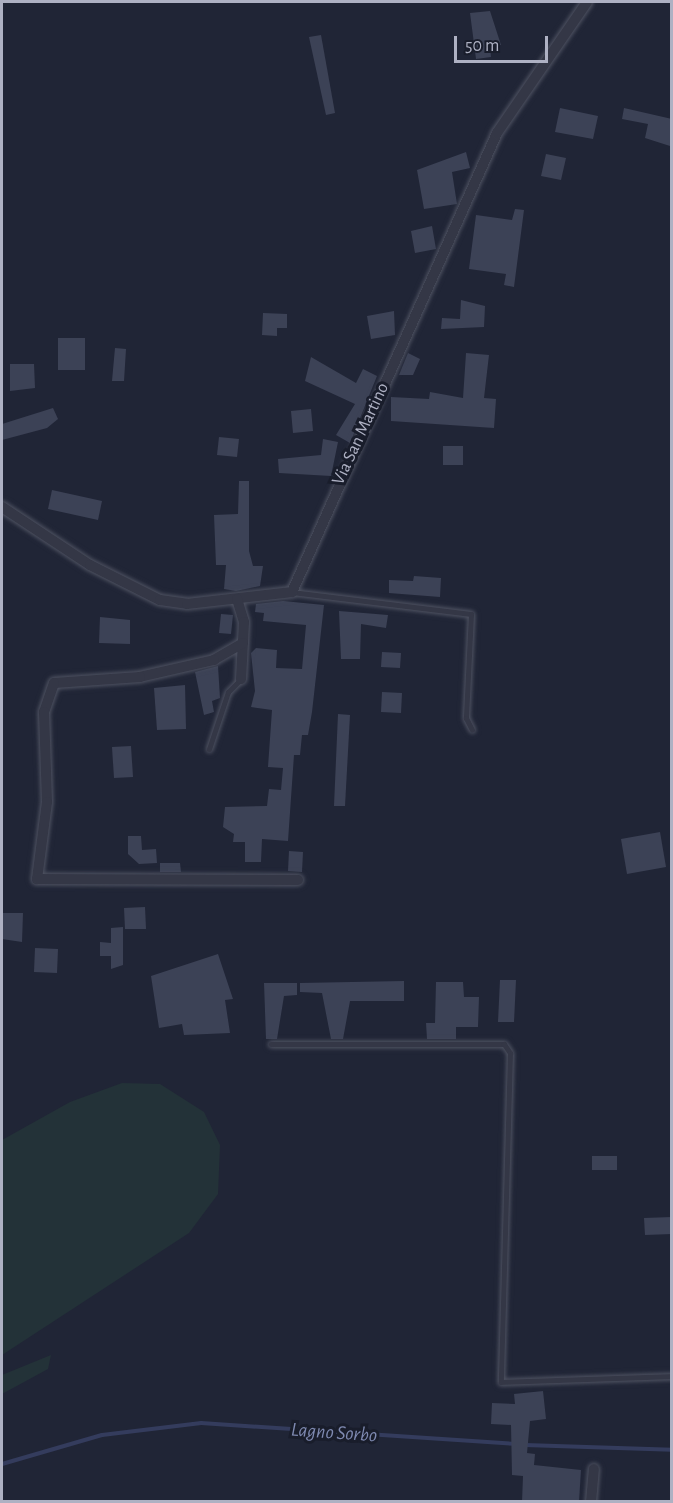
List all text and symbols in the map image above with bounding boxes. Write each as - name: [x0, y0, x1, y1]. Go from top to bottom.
- scale bar: [457, 24, 552, 62]
- text: 50 m: [465, 37, 499, 55]
- street label: Via San Martino: [328, 379, 394, 489]
- water label: Lagno Sorbo: [290, 1418, 378, 1448]

